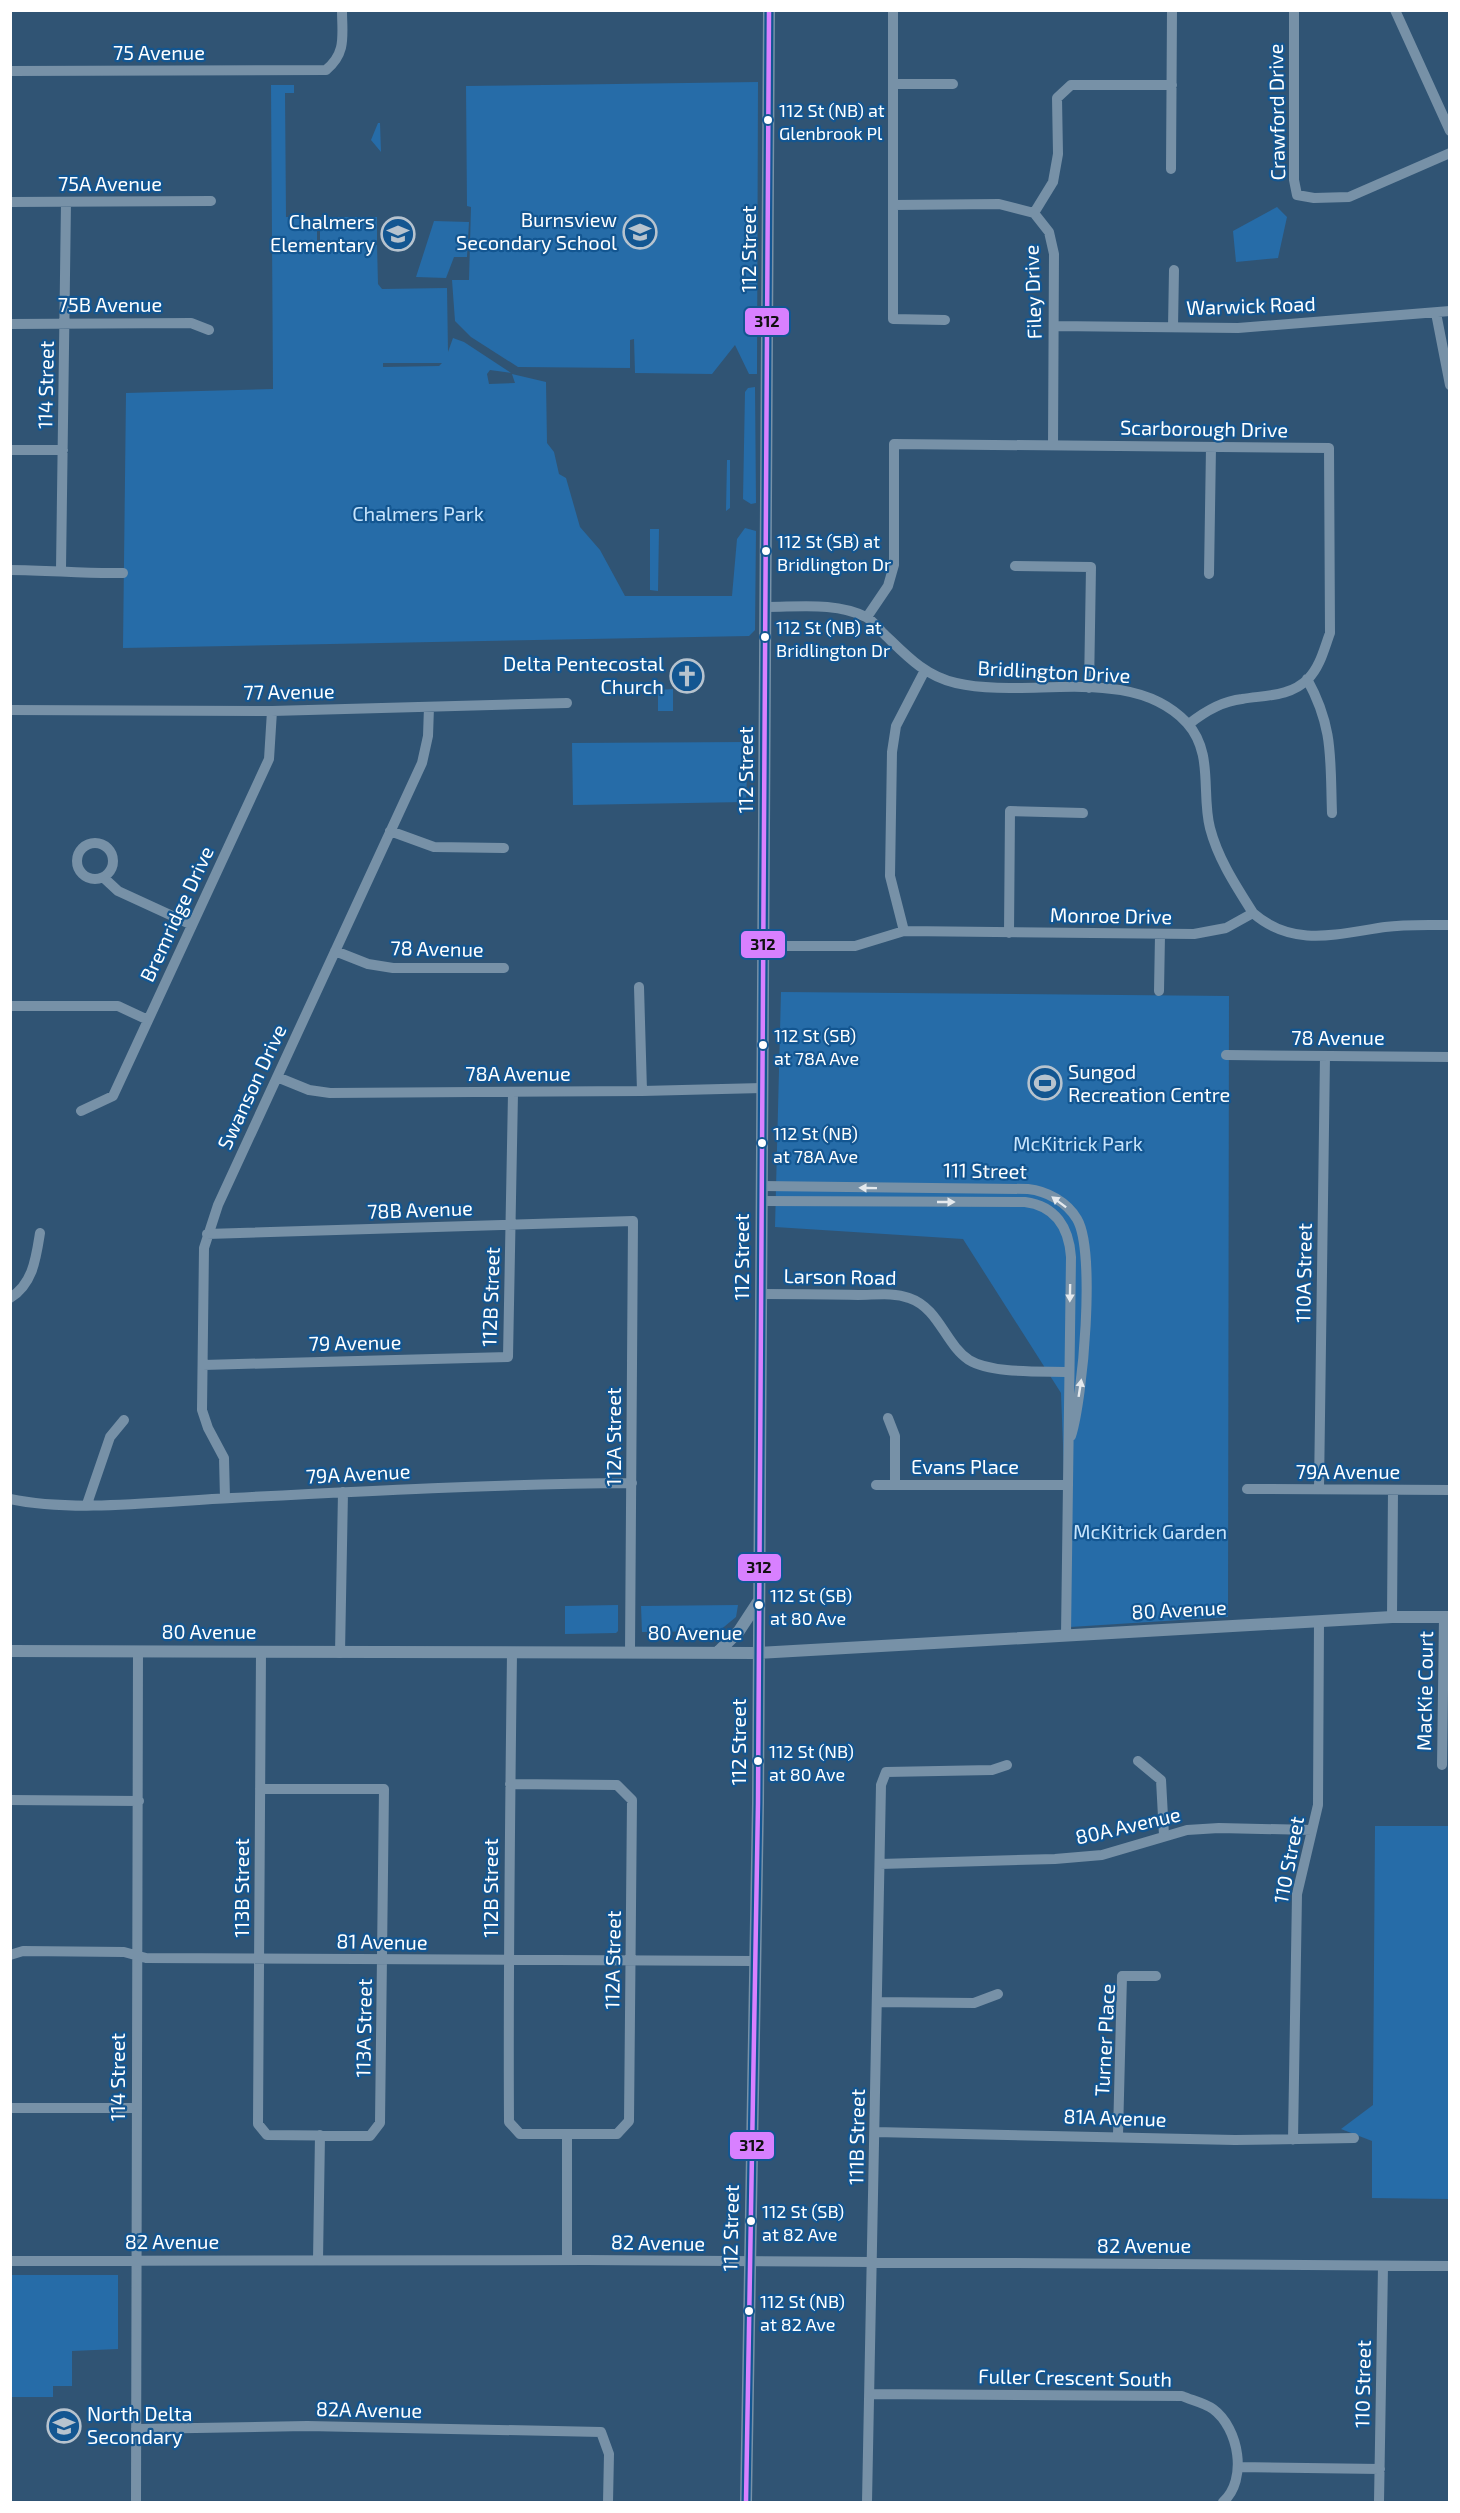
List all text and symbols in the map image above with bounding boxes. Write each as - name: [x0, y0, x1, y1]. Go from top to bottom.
- street label: 75 Avenue: [113, 40, 205, 64]
- street label: Crawford Drive: [1263, 43, 1289, 181]
- place label: 112 St (NB) at Glenbrook Pl: [779, 99, 885, 144]
- marker: 112 St (NB) at Glenbrook Pl: [762, 114, 774, 126]
- street label: 75A Avenue: [58, 171, 162, 195]
- street label: 112 Street: [736, 205, 760, 293]
- place label: Burnsview Secondary School: [456, 207, 617, 254]
- place label: Chalmers Elementary: [270, 209, 375, 256]
- school or university icon: Burnsview Secondary School: [622, 214, 658, 250]
- school or university icon: Chalmers Elementary: [380, 216, 416, 252]
- street label: Filey Drive: [1018, 244, 1046, 340]
- street label: Warwick Road: [1186, 291, 1316, 319]
- street label: 75B Avenue: [58, 292, 162, 316]
- line badge: 312: [744, 307, 790, 336]
- text: 312: [754, 311, 780, 330]
- street label: 114 Street: [32, 340, 58, 429]
- street label: Scarborough Drive: [1120, 415, 1288, 441]
- park label: Chalmers Park: [352, 501, 484, 525]
- place label: 112 St (SB) at Bridlington Dr: [777, 530, 891, 575]
- marker: 112 St (SB) at Bridlington Dr: [760, 545, 772, 557]
- place label: 112 St (NB) at Bridlington Dr: [776, 616, 890, 661]
- marker: 112 St (NB) at Bridlington Dr: [759, 631, 771, 643]
- place label: Delta Pentecostal Church: [503, 651, 664, 698]
- street label: Bridlington Drive: [977, 655, 1131, 687]
- church icon: Delta Pentecostal Church: [669, 658, 705, 694]
- street label: 77 Avenue: [243, 678, 335, 704]
- street label: 112 Street: [733, 726, 757, 814]
- street label: Bremridge Drive: [134, 842, 218, 985]
- street label: Monroe Drive: [1050, 902, 1172, 928]
- line badge: 312: [740, 930, 786, 959]
- text: 312: [750, 934, 776, 953]
- street label: 78 Avenue: [390, 935, 484, 961]
- street label: Swanson Drive: [212, 1020, 291, 1153]
- place label: 112 St (SB) at 78A Ave: [774, 1024, 859, 1069]
- street label: 78 Avenue: [1291, 1025, 1385, 1049]
- marker: 112 St (SB) at 78A Ave: [757, 1039, 769, 1051]
- place label: Sungod Recreation Centre: [1068, 1059, 1230, 1106]
- street label: 78A Avenue: [465, 1061, 571, 1085]
- sports icon: Sungod Recreation Centre: [1027, 1065, 1063, 1101]
- place label: 112 St (NB) at 78A Ave: [773, 1122, 858, 1167]
- park label: McKitrick Park: [1013, 1131, 1143, 1155]
- marker: 112 St (NB) at 78A Ave: [756, 1137, 768, 1149]
- street label: 111 Street: [943, 1157, 1028, 1183]
- one-way arrow: [858, 1183, 877, 1193]
- street label: 78B Avenue: [367, 1195, 473, 1223]
- one-way arrow: [936, 1197, 955, 1207]
- one-way arrow: [1052, 1197, 1067, 1209]
- street label: 112 Street: [729, 1213, 753, 1301]
- street label: 110A Street: [1290, 1222, 1316, 1323]
- street label: 112B Street: [476, 1246, 504, 1347]
- street label: Larson Road: [783, 1263, 897, 1289]
- one-way arrow: [1065, 1284, 1075, 1303]
- street label: 79 Avenue: [308, 1329, 402, 1355]
- one-way arrow: [1076, 1378, 1085, 1397]
- street label: 112A Street: [601, 1387, 625, 1487]
- street label: Evans Place: [911, 1454, 1019, 1478]
- street label: 79A Avenue: [305, 1458, 411, 1488]
- street label: 79A Avenue: [1296, 1459, 1400, 1483]
- park label: McKitrick Garden: [1073, 1519, 1227, 1543]
- line badge: 312: [737, 1553, 782, 1582]
- text: 312: [746, 1557, 772, 1576]
- place label: 112 St (SB) at 80 Ave: [770, 1584, 852, 1629]
- street label: 80 Avenue: [1131, 1595, 1227, 1623]
- marker: 112 St (SB) at 80 Ave: [753, 1599, 765, 1611]
- street label: 80 Avenue: [161, 1619, 257, 1643]
- street label: 80 Avenue: [647, 1620, 743, 1644]
- street label: MacKie Court: [1411, 1630, 1437, 1751]
- street label: 112 Street: [726, 1698, 750, 1786]
- place label: 112 St (NB) at 80 Ave: [769, 1740, 854, 1785]
- marker: 112 St (NB) at 80 Ave: [752, 1755, 764, 1767]
- street label: 80A Avenue: [1073, 1801, 1183, 1849]
- street label: 110 Street: [1268, 1814, 1308, 1905]
- street label: 113B Street: [229, 1838, 253, 1938]
- street label: 112B Street: [478, 1838, 502, 1938]
- street label: 112A Street: [599, 1910, 625, 2010]
- street label: 81 Avenue: [336, 1928, 428, 1954]
- street label: 113A Street: [350, 1978, 376, 2078]
- street label: Turner Place: [1089, 1983, 1119, 2097]
- street label: 114 Street: [105, 2032, 129, 2121]
- street label: 111B Street: [843, 2088, 869, 2185]
- street label: 81A Avenue: [1063, 2103, 1167, 2131]
- line badge: 312: [729, 2131, 775, 2160]
- text: 312: [739, 2135, 765, 2154]
- street label: 112 Street: [717, 2184, 743, 2272]
- place label: 112 St (SB) at 82 Ave: [762, 2200, 844, 2245]
- marker: 112 St (SB) at 82 Ave: [745, 2215, 757, 2227]
- street label: 82 Avenue: [125, 2229, 219, 2253]
- street label: 82 Avenue: [611, 2229, 705, 2255]
- street label: 82 Avenue: [1097, 2233, 1191, 2257]
- place label: 112 St (NB) at 82 Ave: [760, 2290, 845, 2335]
- marker: 112 St (NB) at 82 Ave: [743, 2305, 755, 2317]
- street label: 110 Street: [1349, 2339, 1375, 2428]
- street label: Fuller Crescent South: [978, 2363, 1172, 2391]
- street label: 82A Avenue: [316, 2396, 422, 2422]
- place label: North Delta Secondary: [87, 2401, 193, 2448]
- school or university icon: North Delta Secondary: [46, 2408, 82, 2444]

